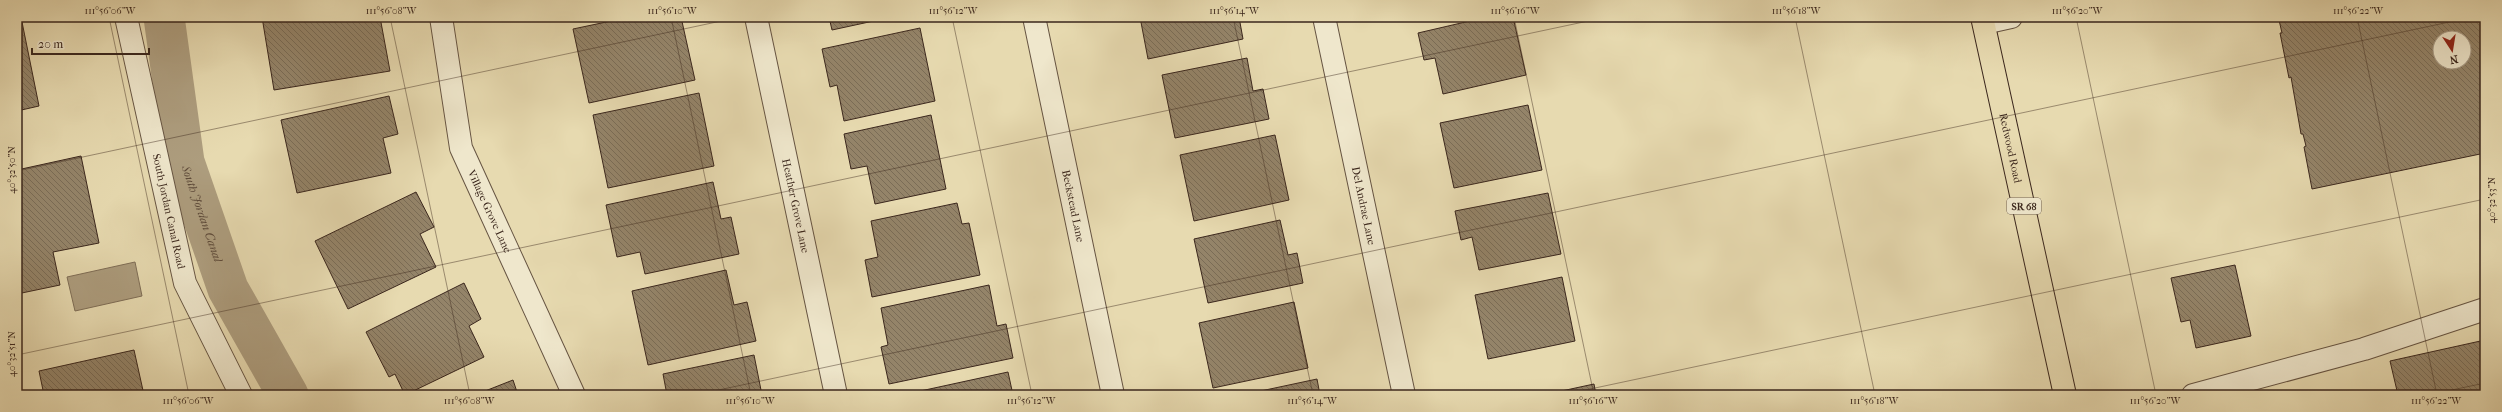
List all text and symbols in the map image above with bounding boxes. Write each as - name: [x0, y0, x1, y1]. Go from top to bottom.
- text: 111°56'06"W: [85, 5, 137, 17]
- text: 111°56'08"W: [366, 5, 417, 17]
- text: 111°56'10"W: [648, 5, 698, 17]
- text: 111°56'12"W: [929, 5, 979, 17]
- text: 111°56'14"W: [1209, 5, 1260, 17]
- text: 111°56'16"W: [1491, 5, 1541, 17]
- text: 111°56'18"W: [1772, 5, 1821, 17]
- text: 111°56'20"W: [2052, 5, 2103, 17]
- text: 111°56'22"W: [2333, 5, 2384, 17]
- scale bar: [32, 30, 149, 56]
- north arrow: [2432, 30, 2472, 70]
- text: 20 m: [38, 37, 63, 51]
- text: N: [2448, 52, 2459, 67]
- street label: Redwood Road: [1996, 112, 2024, 185]
- text: 40°32'50"N: [6, 146, 18, 194]
- street label: South Jordan Canal Road: [150, 153, 188, 271]
- street label: Heather Grove Lane: [779, 158, 812, 255]
- water label: South Jordan Canal: [178, 163, 226, 266]
- street label: Del Andrae Lane: [1349, 166, 1378, 247]
- street label: Village Grove Lane: [464, 167, 514, 255]
- street label: Beckstead Lane: [1059, 169, 1087, 244]
- text: 40°32'53"N: [2486, 176, 2498, 223]
- road number: SR 68: [2007, 198, 2041, 214]
- text: 40°32'51"N: [6, 331, 18, 377]
- text: 111°56'06"W: [163, 395, 215, 407]
- text: 111°56'08"W: [444, 395, 495, 407]
- text: 111°56'10"W: [726, 395, 776, 407]
- text: 111°56'12"W: [1007, 395, 1057, 407]
- text: 111°56'14"W: [1287, 395, 1338, 407]
- text: 111°56'16"W: [1569, 395, 1619, 407]
- text: 111°56'18"W: [1850, 395, 1899, 407]
- text: 111°56'20"W: [2130, 395, 2181, 407]
- text: 111°56'22"W: [2411, 395, 2462, 407]

